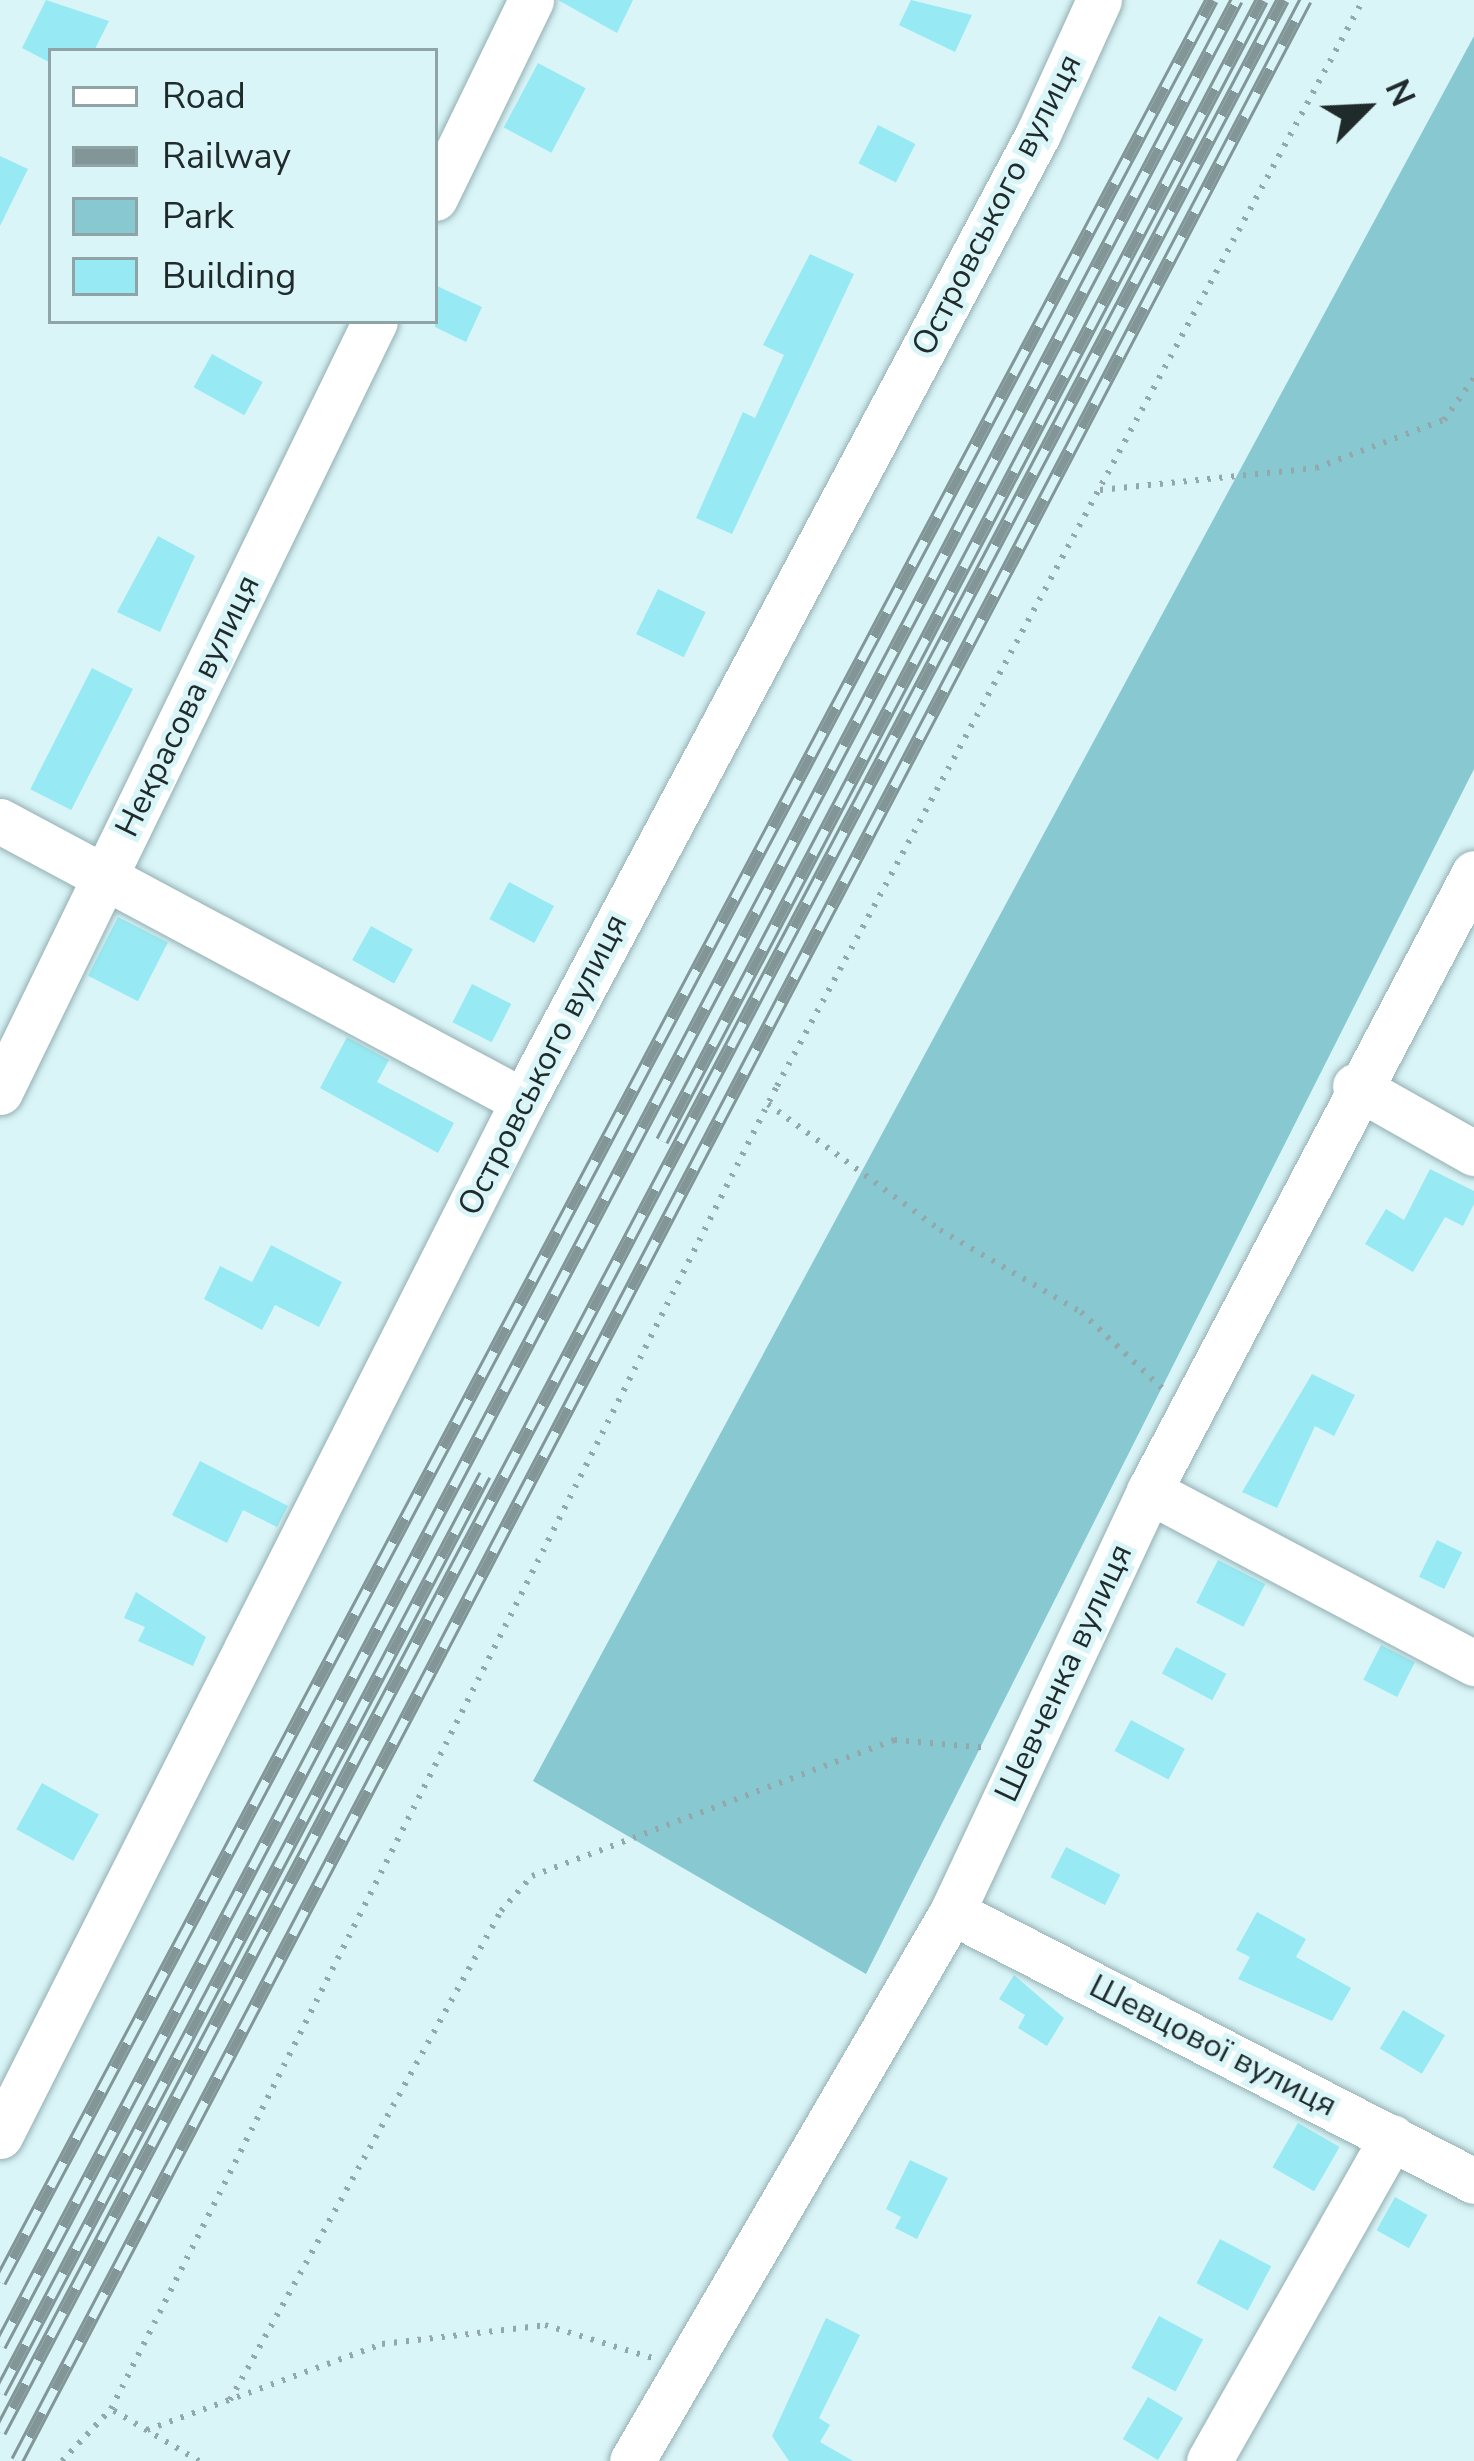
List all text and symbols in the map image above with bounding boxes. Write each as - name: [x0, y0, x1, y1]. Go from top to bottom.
- legend: [48, 48, 438, 324]
- street label: Островського вулиця: [904, 48, 1090, 362]
- north arrow: [1306, 48, 1426, 168]
- text: Road: [162, 72, 246, 121]
- text: N: [1374, 73, 1425, 114]
- text: Railway: [162, 132, 291, 181]
- text: Park: [162, 192, 234, 241]
- text: Building: [162, 252, 296, 301]
- street label: Некрасова вулиця: [107, 569, 269, 843]
- street label: Островського вулиця: [450, 908, 636, 1222]
- street label: Шевченка вулиця: [987, 1538, 1141, 1808]
- street label: Шевцової вулиця: [1083, 1967, 1343, 2125]

